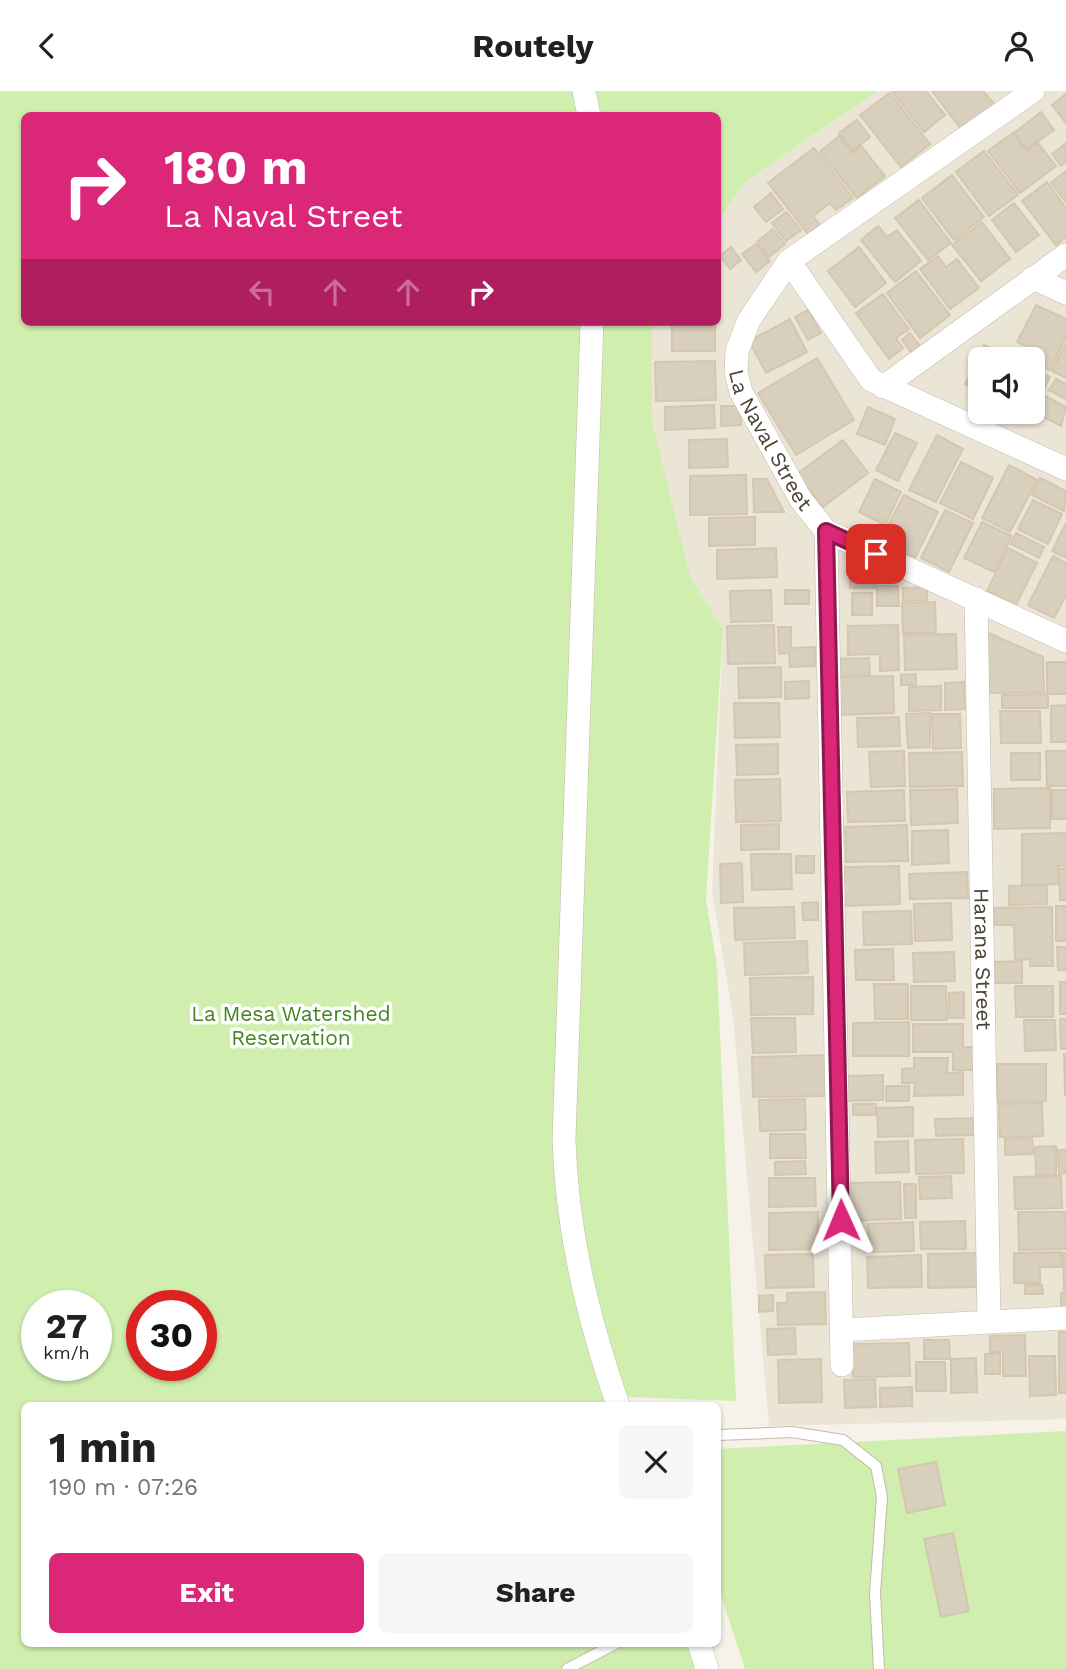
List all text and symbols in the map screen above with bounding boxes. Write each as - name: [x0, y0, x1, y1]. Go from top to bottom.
- icon: back: [28, 27, 66, 65]
- text: Routely: [472, 27, 594, 65]
- icon: person: [1000, 27, 1038, 65]
- text: 180 m: [164, 138, 308, 196]
- icon: right: [49, 140, 140, 231]
- text: La Naval Street: [164, 197, 403, 235]
- icon: left: [243, 273, 281, 311]
- icon: ahead: [316, 273, 354, 311]
- icon: ahead: [389, 273, 427, 311]
- icon: right: [462, 273, 500, 311]
- map controls: [968, 347, 1045, 424]
- button: sound: [968, 347, 1045, 424]
- street label: La Naval Street: [724, 367, 818, 516]
- pin: [846, 524, 906, 584]
- icon: arrive: [857, 535, 895, 573]
- street label: Harana Street: [969, 888, 997, 1030]
- park label: La Mesa Watershed Reservation: [191, 1001, 391, 1050]
- position arrow: [804, 1183, 878, 1257]
- speed limit sign: 30: [126, 1290, 217, 1381]
- text: 27: [46, 1305, 87, 1347]
- text: km/h: [43, 1342, 90, 1363]
- text: 1 min: [49, 1423, 157, 1472]
- button: close: [619, 1425, 693, 1499]
- text: 190 m · 07:26: [49, 1474, 198, 1501]
- button: Exit: [49, 1553, 364, 1633]
- button: Share: [378, 1553, 693, 1633]

